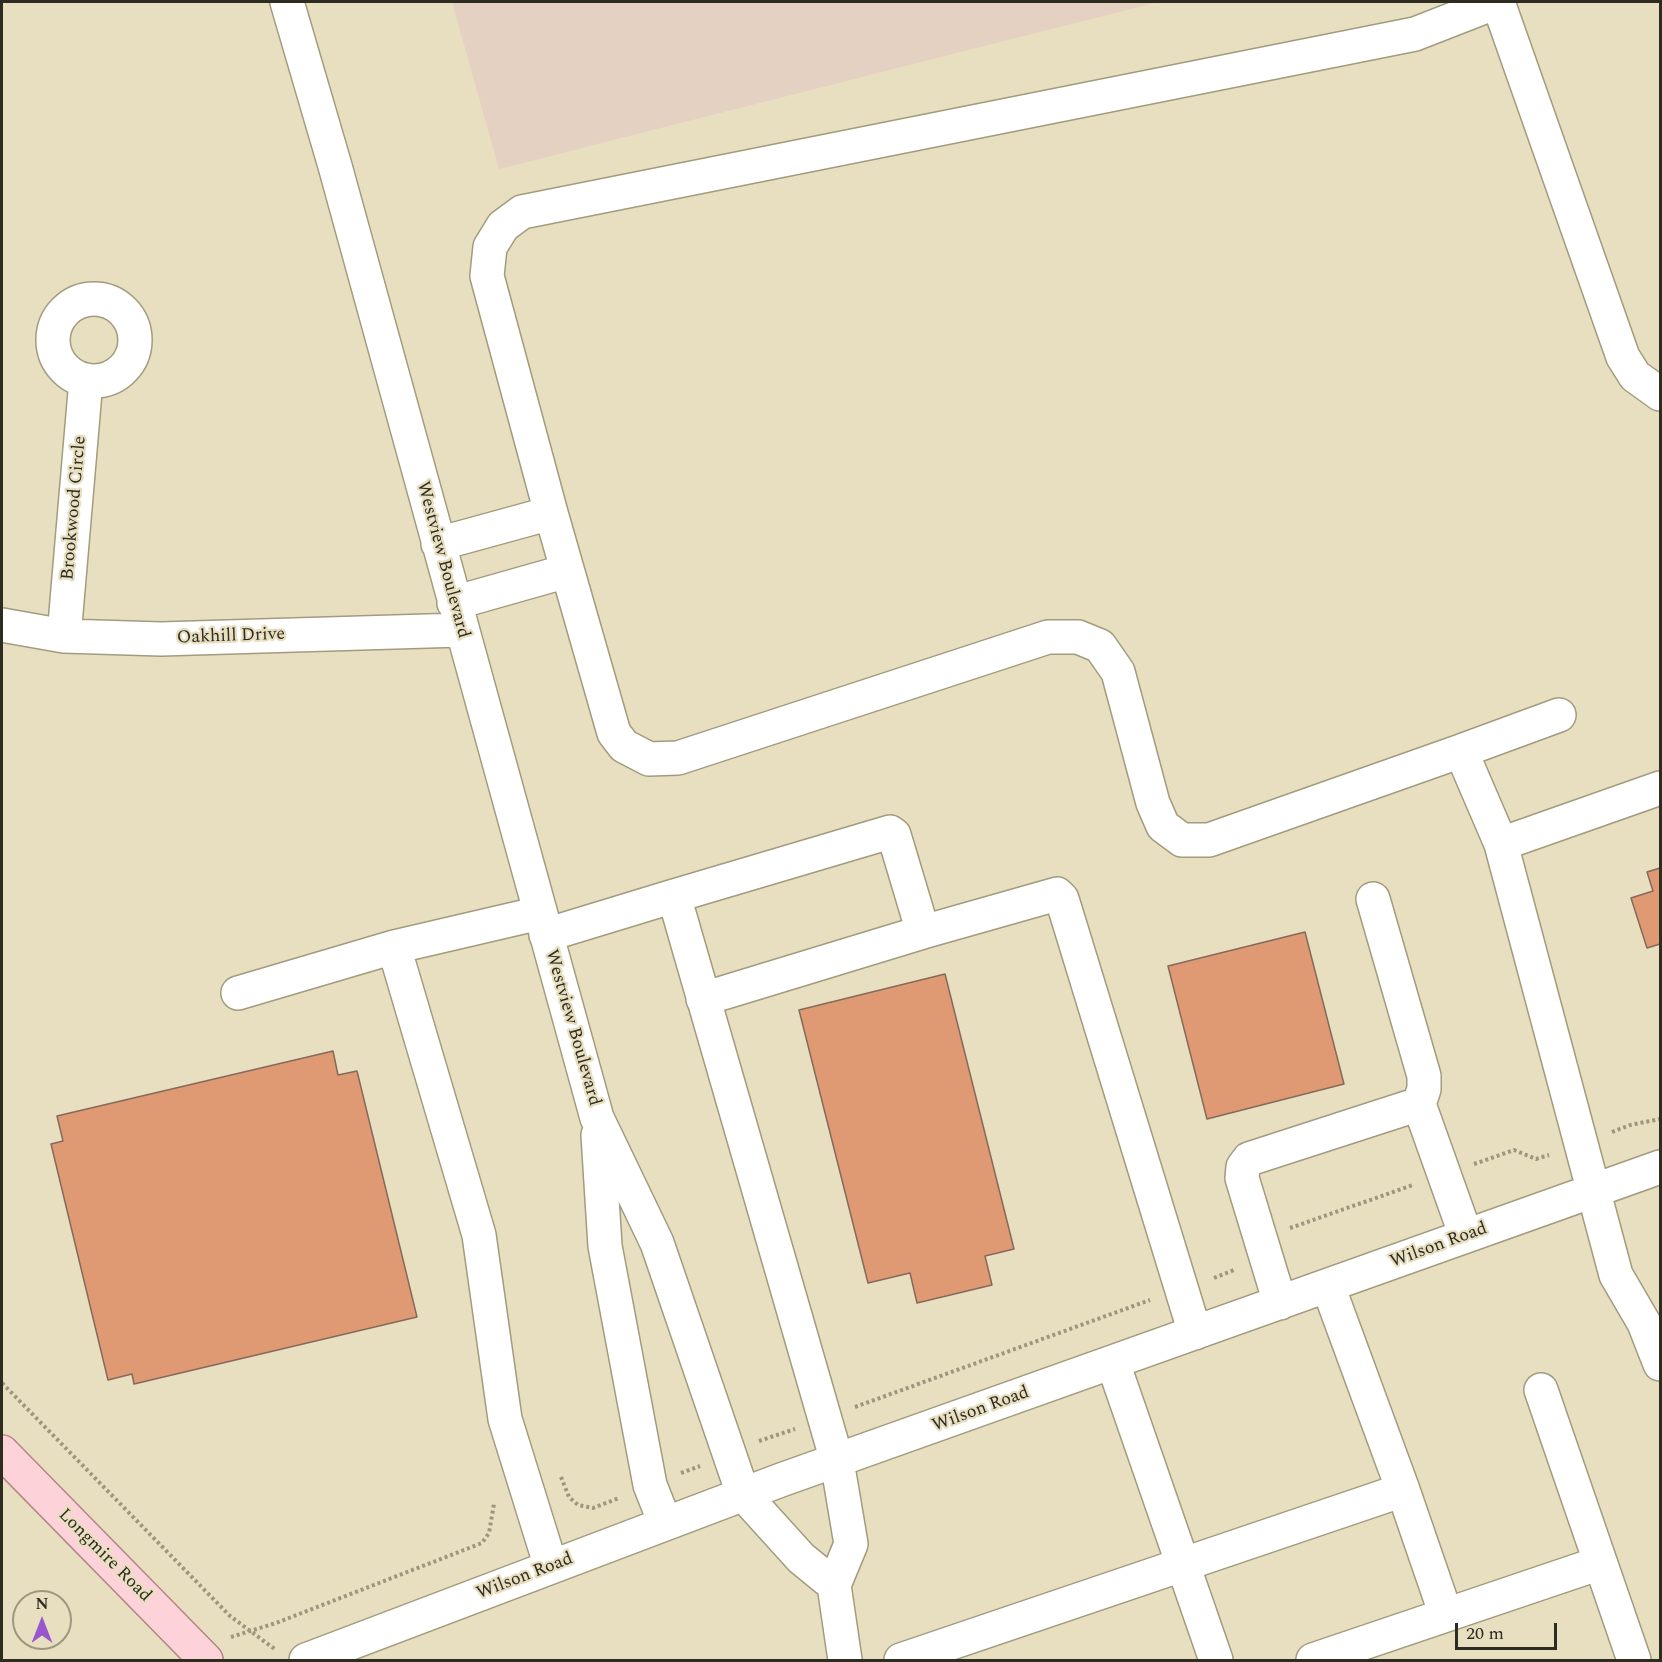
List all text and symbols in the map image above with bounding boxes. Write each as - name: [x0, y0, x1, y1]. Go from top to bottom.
- street label: Brookwood Circle: [58, 435, 92, 581]
- street label: Westview Boulevard: [411, 479, 473, 641]
- street label: Oakhill Drive: [177, 624, 285, 650]
- street label: Westview Boulevard: [539, 947, 605, 1109]
- street label: Wilson Road: [1388, 1219, 1490, 1273]
- street label: Wilson Road: [930, 1383, 1032, 1437]
- street label: Longmire Road: [53, 1505, 155, 1607]
- street label: Wilson Road: [474, 1549, 576, 1605]
- north arrow: [12, 1590, 72, 1650]
- text: N: [35, 1592, 49, 1616]
- scale bar: [1458, 1611, 1560, 1649]
- text: 20 m: [1466, 1620, 1504, 1647]

